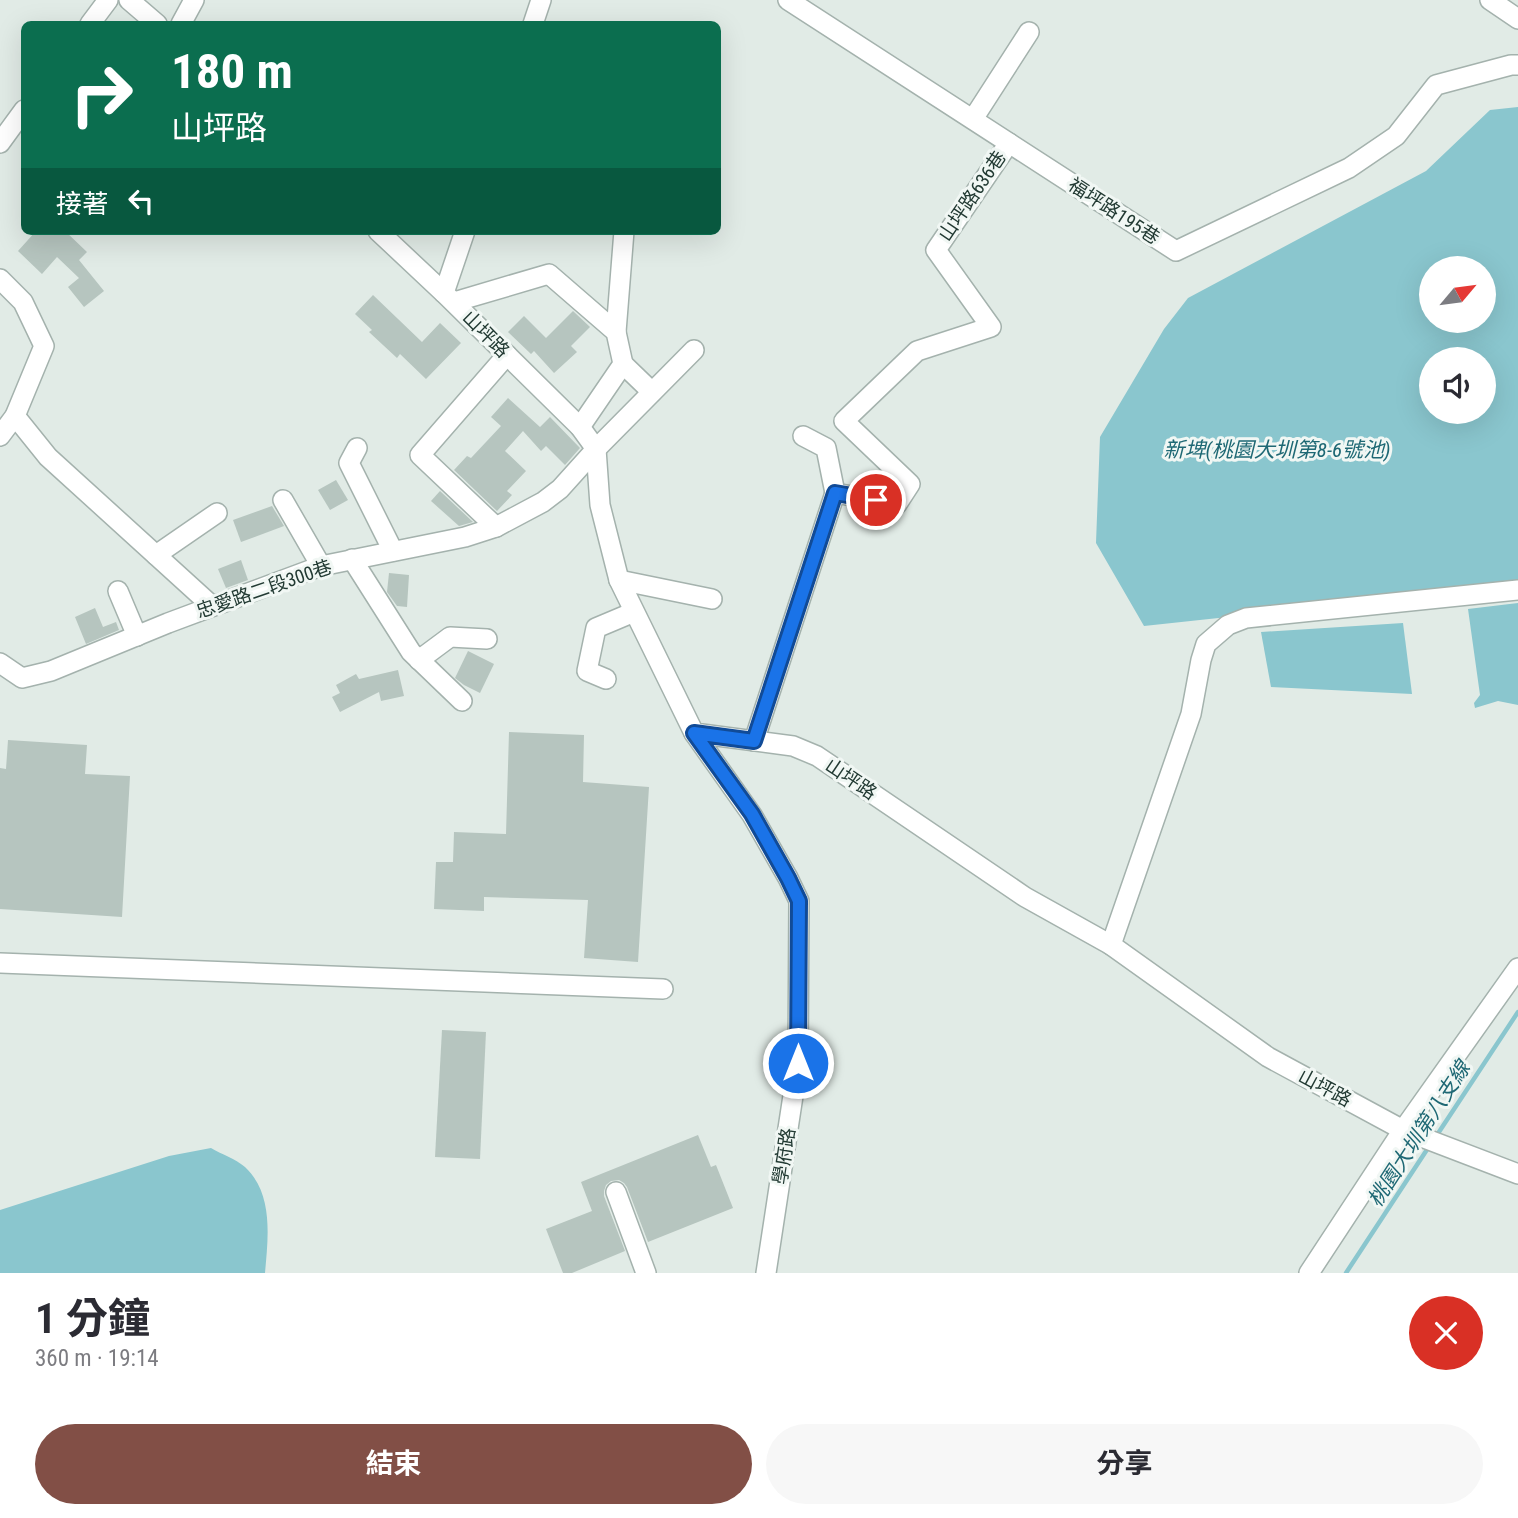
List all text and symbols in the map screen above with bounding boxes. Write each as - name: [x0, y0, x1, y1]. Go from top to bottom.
- text: 180 m: [171, 43, 293, 100]
- icon: right: [56, 49, 147, 140]
- text: 山坪路: [171, 109, 267, 147]
- street label: 山坪路636巷: [933, 146, 1011, 246]
- street label: 福坪路195巷: [1064, 173, 1164, 249]
- icon: left: [122, 182, 160, 220]
- text: 接著: [56, 189, 108, 219]
- north arrow: [1419, 256, 1496, 332]
- map controls: [1419, 256, 1496, 424]
- street label: 山坪路: [458, 306, 514, 362]
- button: sound: [1419, 347, 1496, 424]
- water label: 新埤(桃園大圳第8-6號池): [1163, 438, 1391, 462]
- pin: [846, 470, 906, 530]
- icon: arrive: [857, 481, 895, 519]
- street label: 忠愛路二段300巷: [193, 555, 335, 623]
- street label: 山坪路: [821, 754, 881, 804]
- position arrow: [761, 1026, 835, 1100]
- water label: 桃園大圳第八支線: [1363, 1055, 1476, 1211]
- street label: 山坪路: [1294, 1064, 1356, 1112]
- street label: 學府路: [768, 1126, 800, 1186]
- text: 1 分鐘: [35, 1294, 150, 1343]
- button: close: [1409, 1296, 1483, 1370]
- text: 360 m · 19:14: [35, 1345, 159, 1372]
- button: 結束: [35, 1424, 752, 1504]
- button: 分享: [766, 1424, 1483, 1504]

